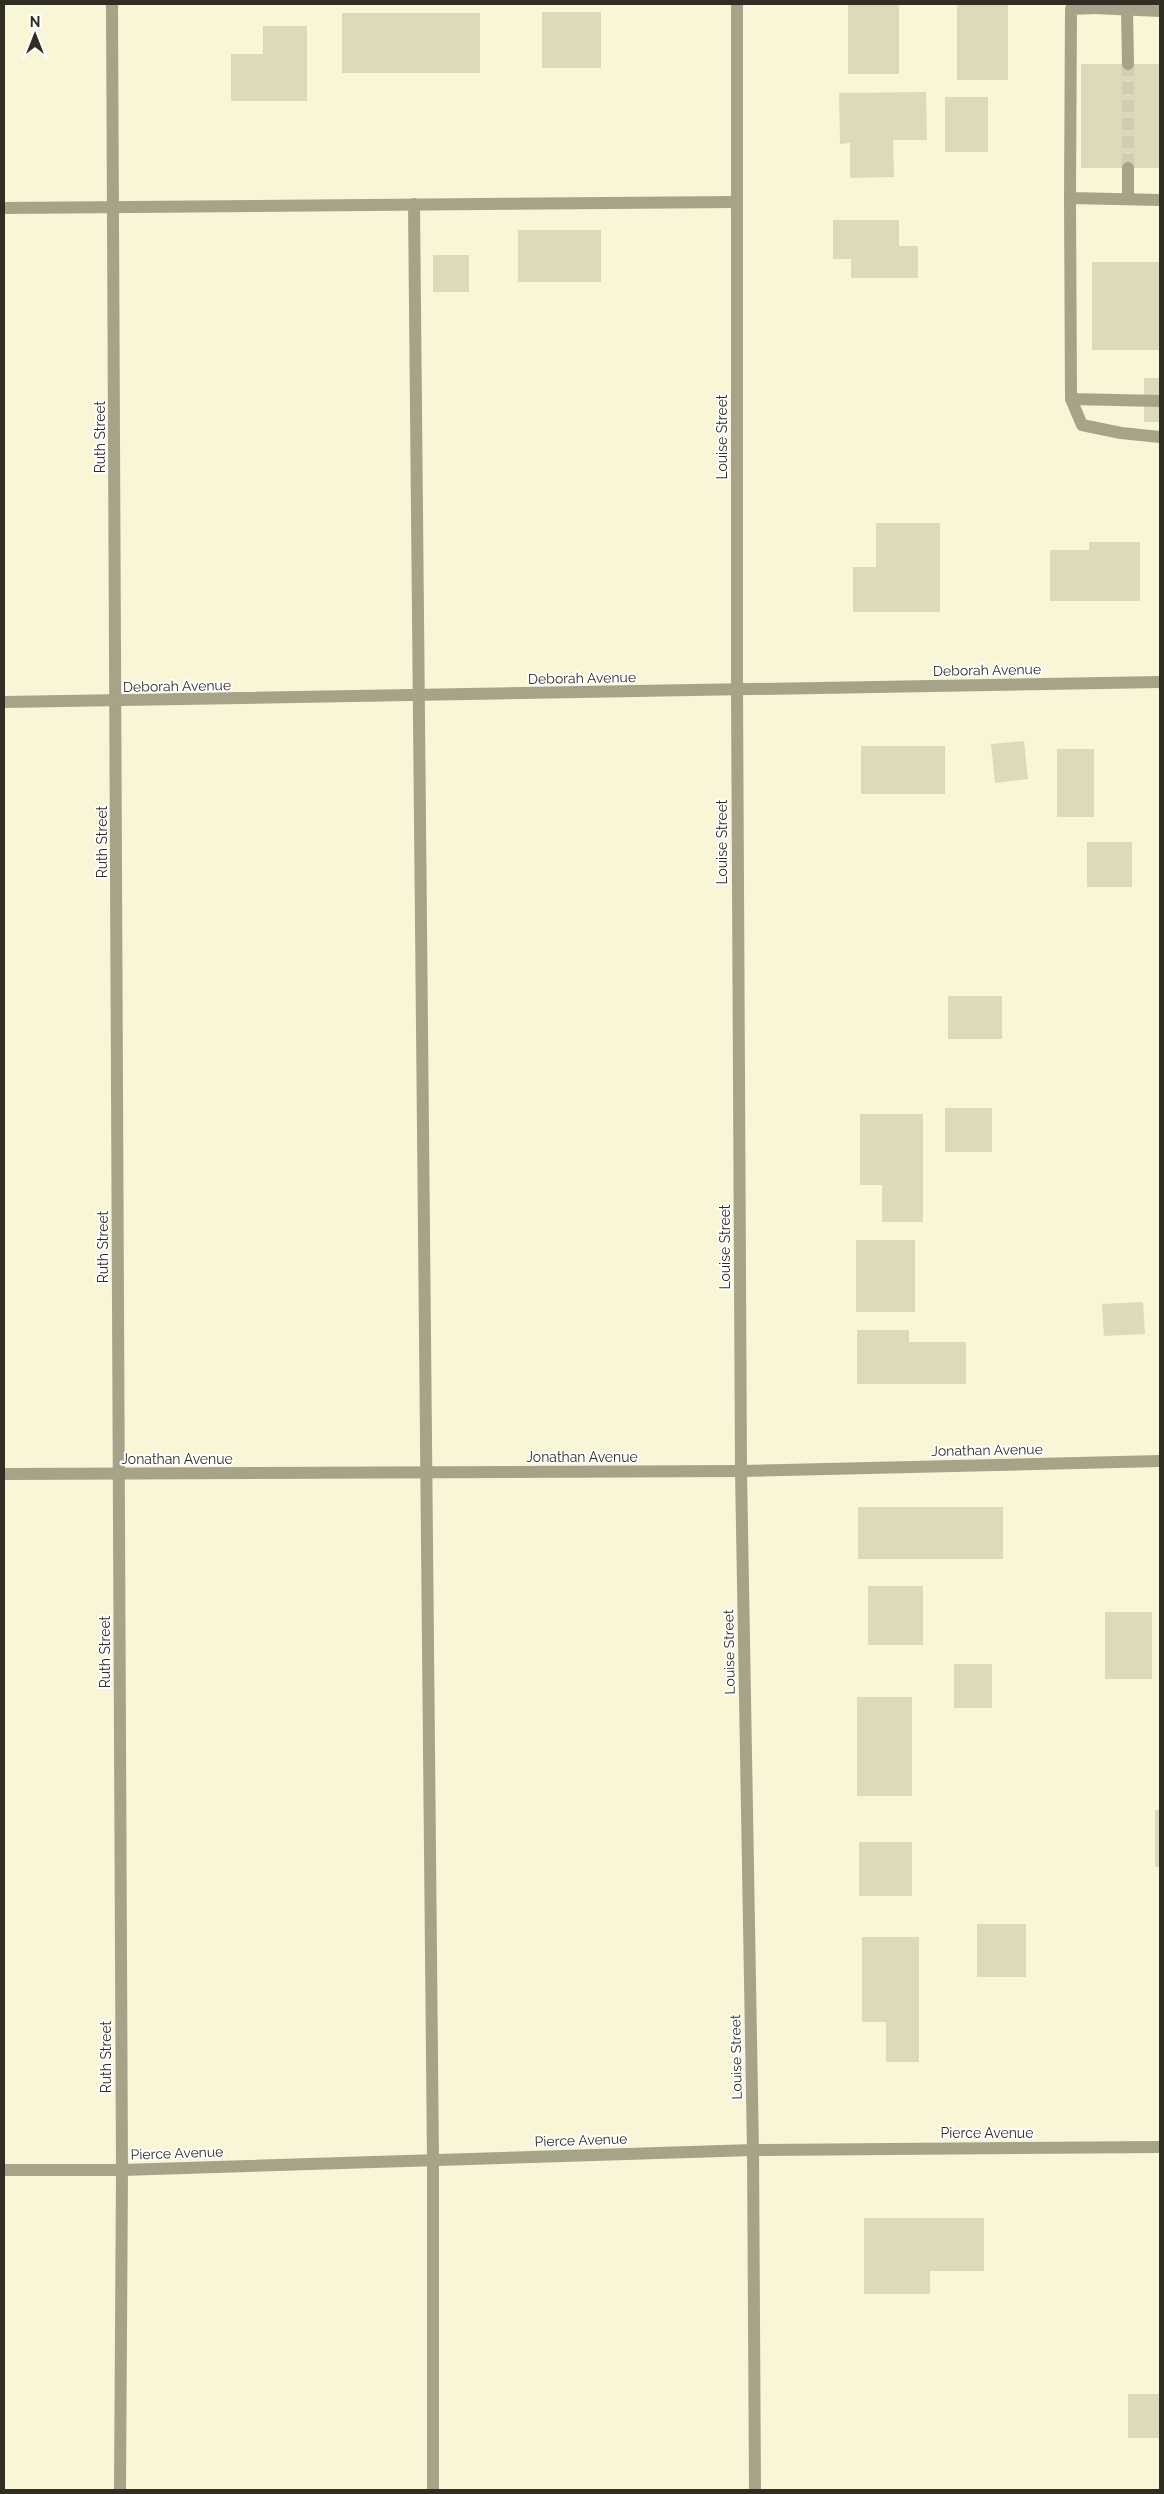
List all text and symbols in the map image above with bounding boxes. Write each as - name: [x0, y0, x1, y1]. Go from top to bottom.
- north arrow: [10, 10, 60, 60]
- text: N: [30, 14, 40, 30]
- street label: Louise Street: [714, 394, 730, 480]
- street label: Ruth Street: [92, 400, 108, 473]
- street label: Deborah Avenue: [933, 661, 1041, 679]
- street label: Deborah Avenue: [528, 669, 636, 687]
- street label: Deborah Avenue: [123, 677, 231, 695]
- street label: Louise Street: [714, 799, 730, 885]
- street label: Ruth Street: [94, 805, 110, 878]
- street label: Louise Street: [717, 1204, 733, 1290]
- street label: Ruth Street: [95, 1210, 111, 1283]
- street label: Jonathan Avenue: [931, 1441, 1043, 1459]
- street label: Jonathan Avenue: [526, 1449, 638, 1465]
- street label: Jonathan Avenue: [121, 1451, 233, 1467]
- street label: Louise Street: [720, 1609, 738, 1695]
- street label: Ruth Street: [97, 1615, 113, 1688]
- street label: Louise Street: [727, 2014, 745, 2100]
- street label: Ruth Street: [98, 2020, 114, 2093]
- street label: Pierce Avenue: [941, 2125, 1033, 2141]
- street label: Pierce Avenue: [534, 2130, 628, 2150]
- street label: Pierce Avenue: [130, 2143, 224, 2163]

